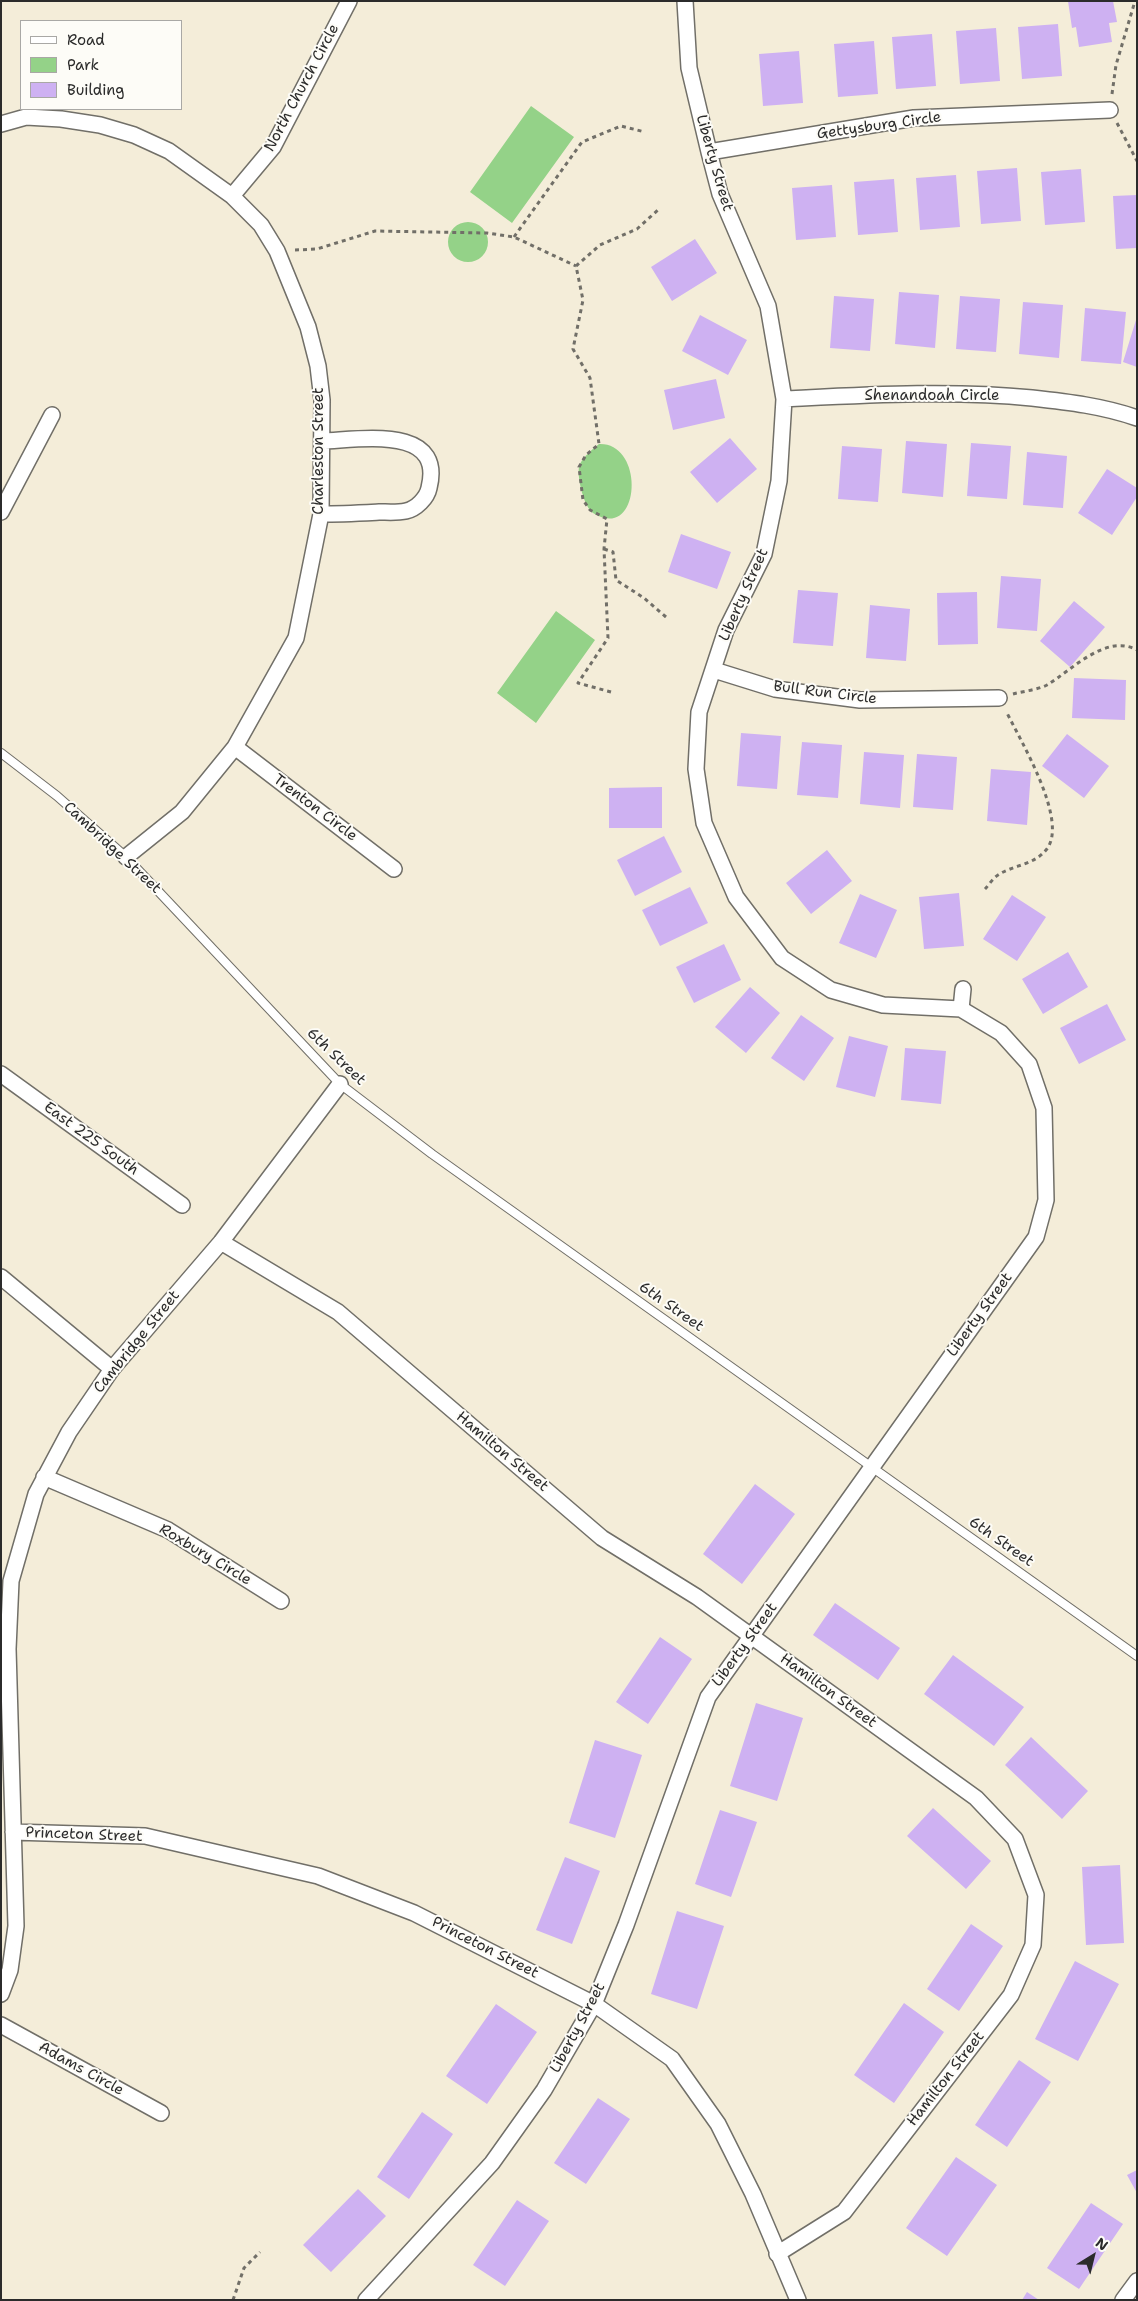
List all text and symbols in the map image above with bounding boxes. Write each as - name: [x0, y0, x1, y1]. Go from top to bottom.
- legend: [20, 20, 182, 110]
- street label: North Church Circle: [261, 21, 343, 155]
- text: Road: [67, 30, 105, 50]
- text: Park: [67, 55, 99, 75]
- text: Building: [67, 80, 124, 100]
- street label: Gettysburg Circle: [816, 108, 942, 144]
- street label: Liberty Street: [692, 113, 736, 213]
- street label: Charleston Street: [310, 387, 328, 515]
- street label: Shenandoah Circle: [864, 387, 1000, 405]
- street label: Liberty Street: [716, 546, 772, 644]
- street label: Bull Run Circle: [772, 678, 878, 708]
- street label: Trenton Circle: [269, 771, 361, 845]
- street label: Cambridge Street: [60, 798, 164, 898]
- street label: 6th Street: [303, 1024, 369, 1090]
- street label: East 225 South: [40, 1099, 142, 1179]
- street label: Liberty Street: [943, 1269, 1017, 1361]
- street label: 6th Street: [635, 1278, 707, 1336]
- street label: Cambridge Street: [90, 1287, 184, 1397]
- street label: Hamilton Street: [452, 1408, 552, 1496]
- street label: 6th Street: [965, 1513, 1037, 1571]
- street label: Roxbury Circle: [156, 1520, 254, 1590]
- street label: Liberty Street: [708, 1599, 782, 1691]
- street label: Hamilton Street: [776, 1650, 880, 1732]
- street label: Princeton Street: [25, 1824, 143, 1846]
- street label: Princeton Street: [429, 1913, 541, 1983]
- street label: Liberty Street: [547, 1980, 609, 2076]
- street label: Hamilton Street: [904, 2028, 988, 2130]
- street label: Adams Circle: [35, 2038, 127, 2100]
- north arrow: [1068, 2231, 1118, 2281]
- text: N: [1092, 2233, 1112, 2254]

